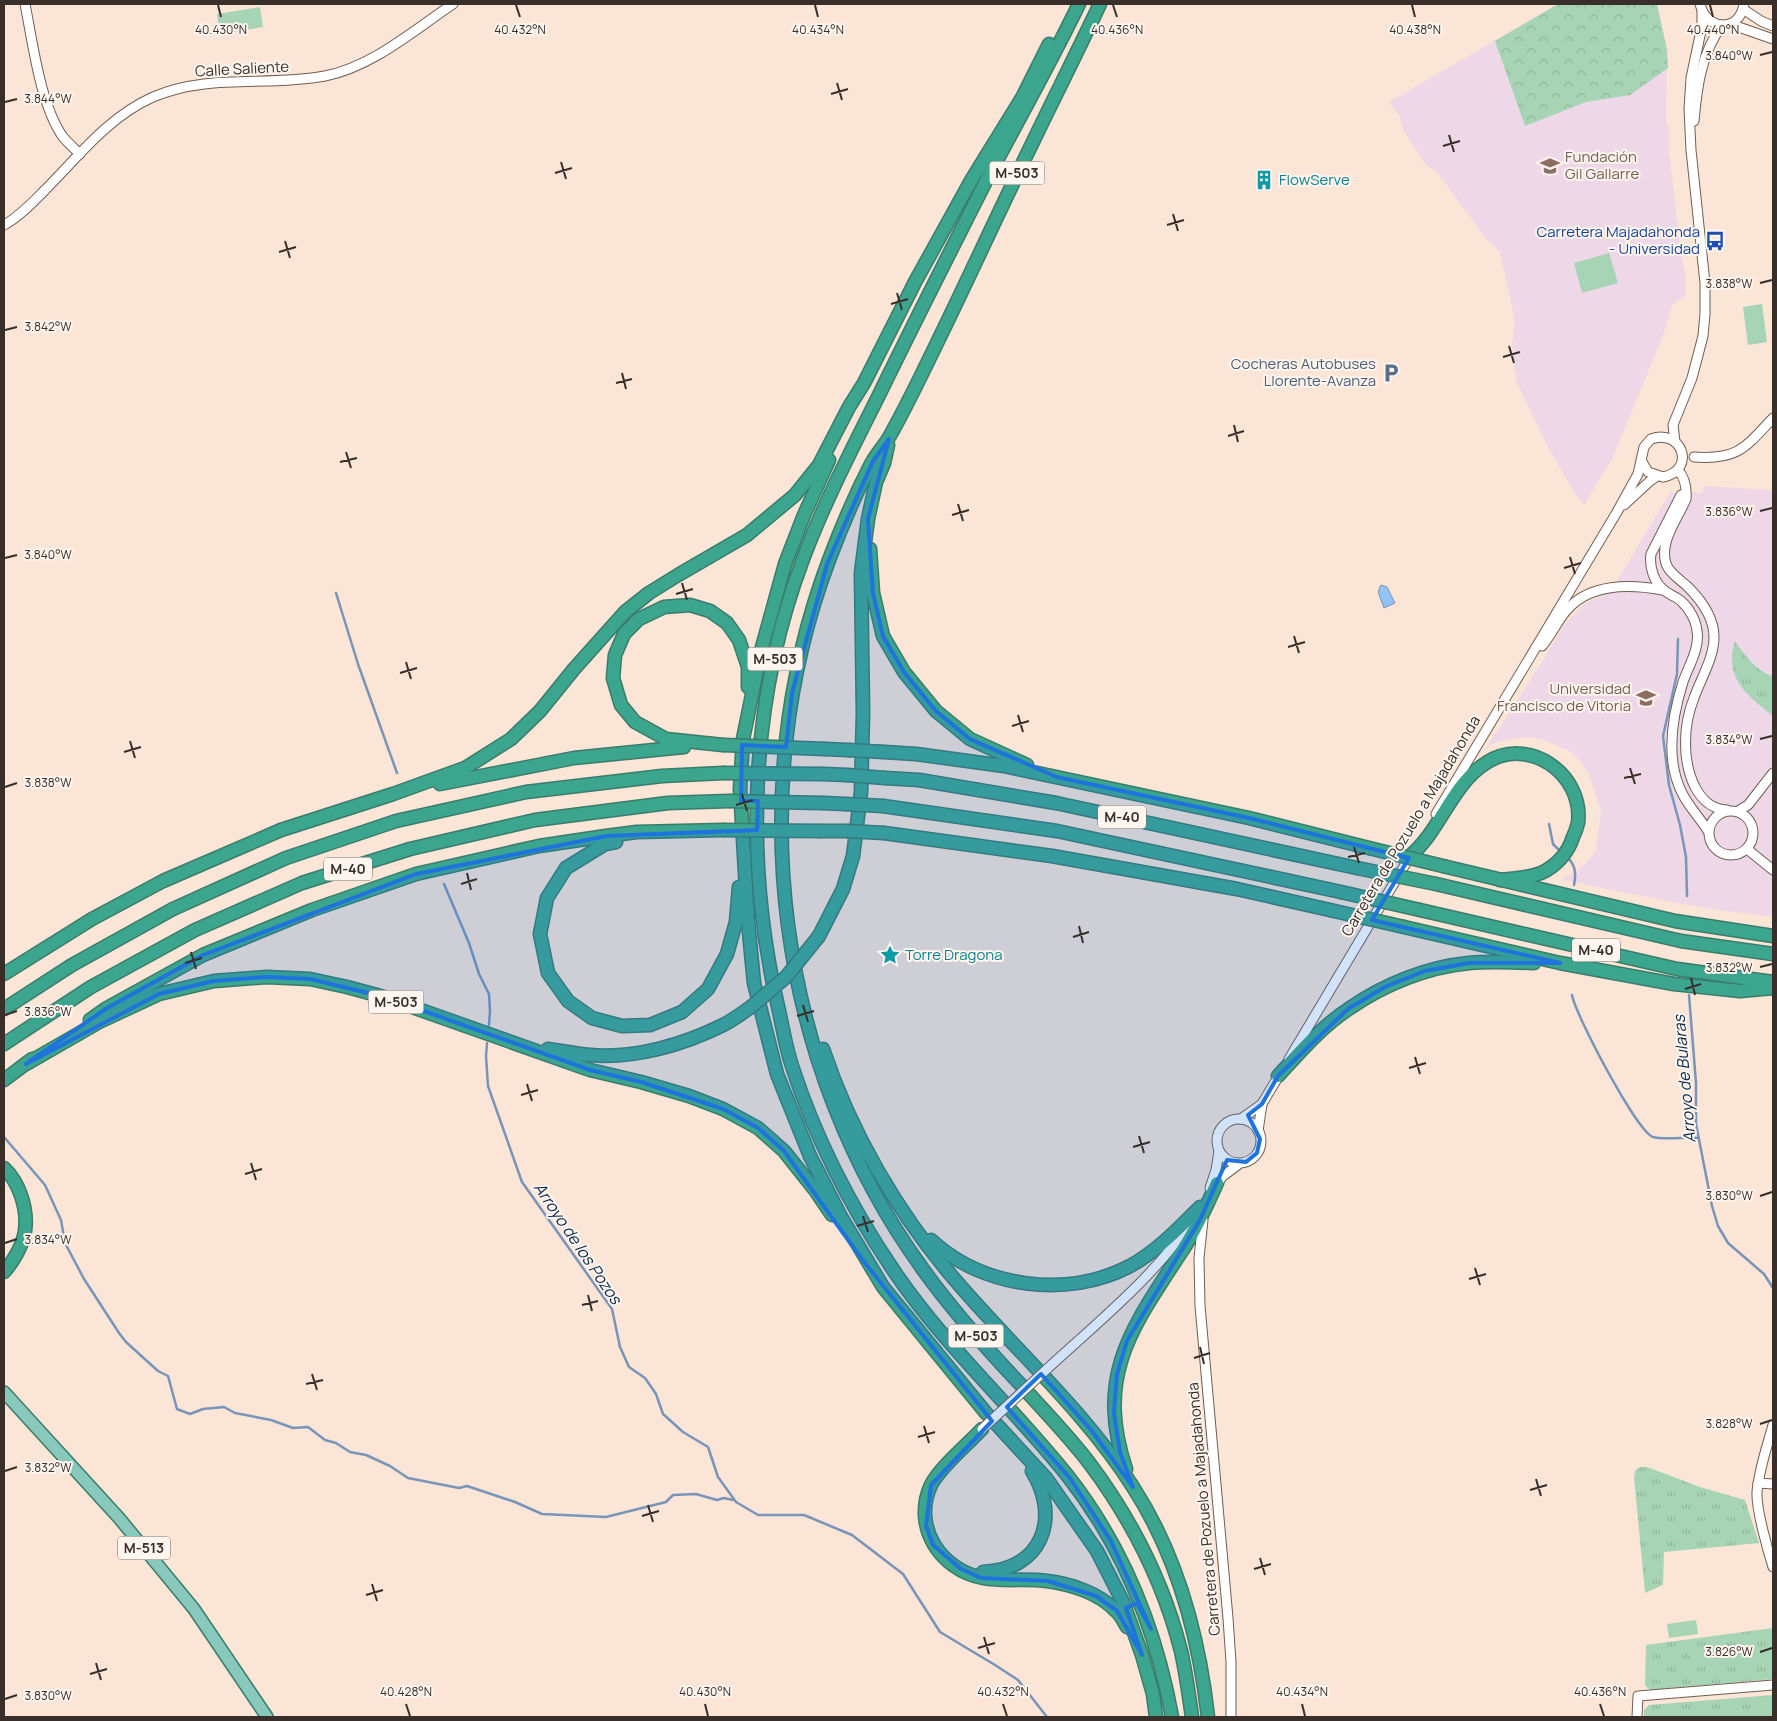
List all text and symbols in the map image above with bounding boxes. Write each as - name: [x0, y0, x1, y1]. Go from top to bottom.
- text: 40.430°N: [195, 21, 247, 38]
- text: 40.432°N: [494, 21, 546, 38]
- text: 40.434°N: [792, 21, 844, 38]
- text: 40.436°N: [1091, 21, 1143, 38]
- text: 40.438°N: [1389, 21, 1441, 38]
- text: 40.440°N: [1687, 21, 1739, 38]
- text: 3.840°W: [1705, 47, 1754, 64]
- street label: Calle Saliente: [194, 56, 290, 81]
- text: 3.844°W: [24, 90, 73, 107]
- place label: Fundación Gil Gallarre: [1565, 146, 1639, 184]
- school or university icon: Fundación Gil Gallarre: [1539, 155, 1561, 177]
- road number: M-503: [990, 162, 1044, 184]
- building icon: FlowServe: [1253, 169, 1275, 191]
- place label: FlowServe: [1279, 169, 1350, 190]
- place label: Carretera Majadahonda - Universidad: [1536, 221, 1700, 259]
- bus stop icon: Carretera Majadahonda - Universidad: [1704, 230, 1726, 252]
- text: 3.838°W: [1706, 275, 1753, 292]
- text: 3.842°W: [24, 318, 72, 335]
- place label: Cocheras Autobuses Llorente-Avanza: [1231, 353, 1376, 391]
- parking icon: Cocheras Autobuses Llorente-Avanza: [1380, 362, 1402, 384]
- text: 3.836°W: [1705, 503, 1753, 520]
- text: 3.840°W: [24, 546, 73, 563]
- road number: M-503: [748, 648, 802, 671]
- place label: Universidad Francisco de Vitoria: [1497, 678, 1631, 716]
- school or university icon: Universidad Francisco de Vitoria: [1635, 687, 1657, 709]
- street label: Carretera de Pozuelo a Majadahonda: [1336, 711, 1485, 940]
- text: 3.834°W: [1706, 731, 1753, 748]
- text: 3.838°W: [25, 774, 72, 791]
- road number: M-40: [1098, 806, 1146, 829]
- road number: M-40: [324, 858, 372, 881]
- road number: M-40: [1572, 938, 1620, 962]
- place icon: Torre Dragona: [879, 944, 901, 966]
- place label: Torre Dragona: [905, 944, 1003, 965]
- text: 3.832°W: [1706, 959, 1753, 976]
- road number: M-503: [368, 990, 424, 1014]
- text: 3.836°W: [24, 1003, 72, 1020]
- water label: Arroyo de Bularas: [1667, 1013, 1701, 1144]
- water label: Arroyo de los Pozos: [529, 1178, 628, 1310]
- text: 3.830°W: [1705, 1187, 1753, 1204]
- text: 3.834°W: [25, 1231, 72, 1248]
- road number: M-503: [948, 1324, 1004, 1348]
- street label: Carretera de Pozuelo a Majadahonda: [1182, 1382, 1225, 1637]
- text: 3.828°W: [1705, 1415, 1753, 1432]
- text: 3.832°W: [25, 1459, 72, 1476]
- road number: M-513: [118, 1536, 170, 1560]
- text: 3.826°W: [1705, 1643, 1754, 1660]
- text: 40.428°N: [380, 1683, 432, 1700]
- text: 40.430°N: [679, 1683, 731, 1700]
- text: 40.432°N: [977, 1683, 1029, 1700]
- text: 40.434°N: [1276, 1683, 1328, 1700]
- text: 40.436°N: [1574, 1683, 1626, 1700]
- text: 3.830°W: [24, 1687, 72, 1704]

